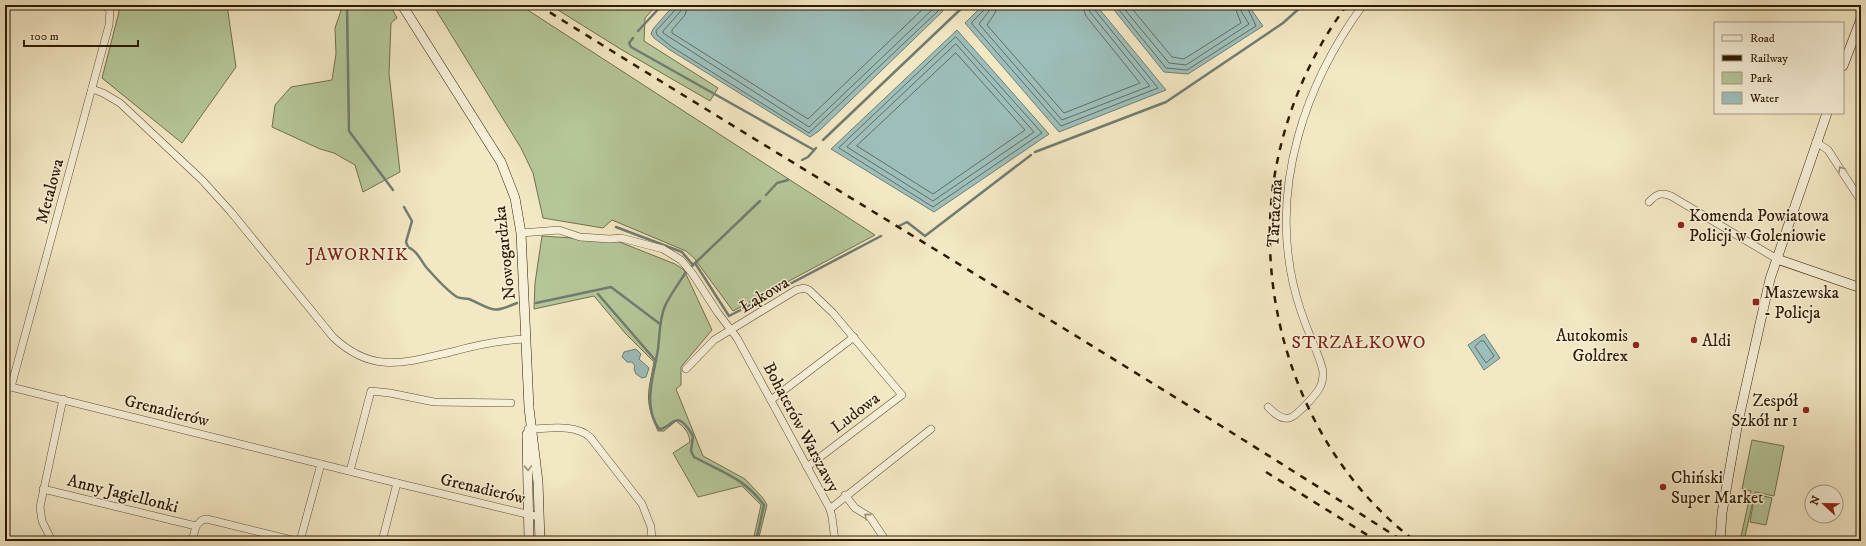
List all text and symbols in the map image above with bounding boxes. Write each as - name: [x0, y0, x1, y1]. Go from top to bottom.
- scale bar: [24, 22, 138, 48]
- legend: [1714, 22, 1844, 114]
- text: 100 m: [30, 29, 59, 44]
- text: Road: [1750, 31, 1775, 46]
- text: Railway: [1750, 51, 1788, 66]
- text: Park: [1750, 71, 1772, 86]
- text: Water: [1749, 91, 1779, 106]
- street label: Metalowa: [31, 156, 69, 226]
- one-way arrow: [1838, 166, 1846, 173]
- street label: Tartaczna: [1262, 178, 1288, 248]
- street label: Nowogardzka: [489, 204, 521, 301]
- place label: Komenda Powiatowa Policji w Goleniowie: [1689, 205, 1830, 247]
- marker: Komenda Powiatowa Policji w Goleniowie: [1676, 220, 1686, 230]
- district label: JAWORNIK: [305, 244, 409, 266]
- street label: Łąkowa: [736, 271, 794, 318]
- place label: Maszewska - Policja: [1764, 282, 1840, 324]
- marker: Maszewska - Policja: [1751, 297, 1761, 307]
- place label: Autokomis Goldrex: [1556, 325, 1629, 367]
- place label: Aldi: [1702, 330, 1731, 352]
- district label: STRZAŁKOWO: [1292, 332, 1426, 354]
- marker: Aldi: [1689, 335, 1699, 345]
- marker: Autokomis Goldrex: [1631, 340, 1641, 350]
- street label: Bohaterów Warszawy: [758, 359, 845, 497]
- street label: Ludowa: [827, 387, 885, 438]
- street label: Grenadierów: [122, 390, 212, 432]
- place label: Zespół Szkół nr 1: [1731, 390, 1798, 432]
- marker: Zespół Szkół nr 1: [1801, 405, 1811, 415]
- one-way arrow: [524, 465, 532, 471]
- place label: Chiński Super Market: [1671, 467, 1764, 509]
- street label: Grenadierów: [438, 469, 528, 509]
- street label: Anny Jagiellonki: [65, 470, 181, 518]
- marker: Chiński Super Market: [1658, 482, 1668, 492]
- north arrow: [1804, 484, 1844, 524]
- text: N: [1807, 494, 1824, 507]
- one-way arrow: [865, 514, 872, 521]

